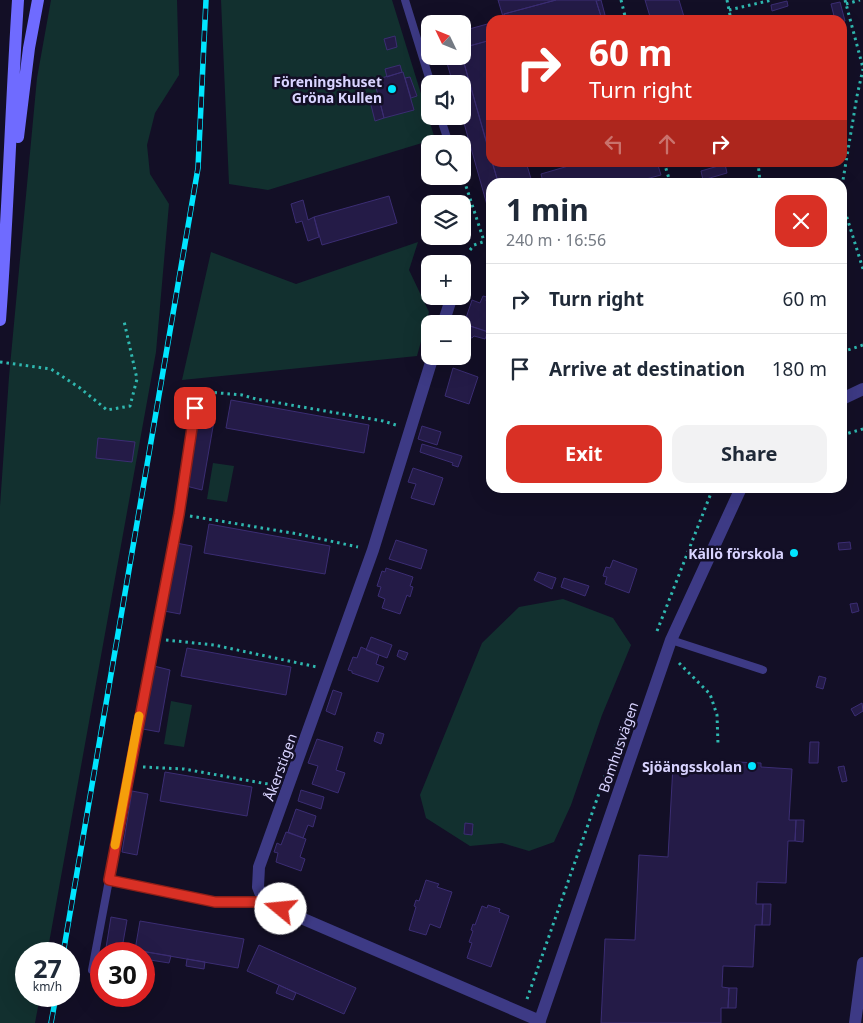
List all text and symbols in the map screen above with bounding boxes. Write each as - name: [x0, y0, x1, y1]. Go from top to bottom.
- north arrow: [421, 15, 471, 65]
- map controls: [421, 15, 471, 365]
- text: 60 m: [589, 29, 672, 76]
- icon: right: [506, 35, 571, 100]
- place label: Föreningshuset Gröna Kullen: [273, 72, 382, 107]
- text: Turn right: [589, 74, 692, 104]
- button: sound: [421, 75, 471, 125]
- marker: Föreningshuset Gröna Kullen: [386, 83, 398, 95]
- icon: left: [600, 130, 628, 158]
- icon: ahead: [653, 130, 681, 158]
- icon: right: [706, 130, 734, 158]
- button: search: [421, 135, 471, 185]
- text: 1 min: [506, 189, 589, 230]
- button: layers: [421, 195, 471, 245]
- button: close: [775, 195, 827, 247]
- text: 240 m · 16:56: [506, 229, 606, 251]
- button: +: [421, 255, 471, 305]
- icon: right: [506, 285, 534, 313]
- text: Turn right: [549, 286, 644, 312]
- text: 60 m: [783, 286, 827, 312]
- button: −: [421, 315, 471, 365]
- icon: arrive: [506, 355, 534, 383]
- text: Arrive at destination: [549, 356, 745, 382]
- text: 180 m: [772, 356, 827, 382]
- pin: [174, 387, 216, 429]
- icon: arrive: [181, 394, 209, 422]
- button: Exit: [506, 425, 662, 483]
- button: Share: [672, 425, 827, 483]
- place label: Källö förskola: [688, 544, 784, 563]
- marker: Källö förskola: [788, 547, 800, 559]
- street label: Bomhusvägen: [594, 699, 642, 795]
- street label: Åkerstigen: [259, 731, 301, 803]
- place label: Sjöängsskolan: [642, 757, 742, 776]
- marker: Sjöängsskolan: [746, 760, 758, 772]
- position arrow: [254, 882, 306, 934]
- speed limit sign: 30: [90, 942, 155, 1007]
- text: 27: [33, 951, 62, 985]
- text: km/h: [33, 978, 62, 995]

